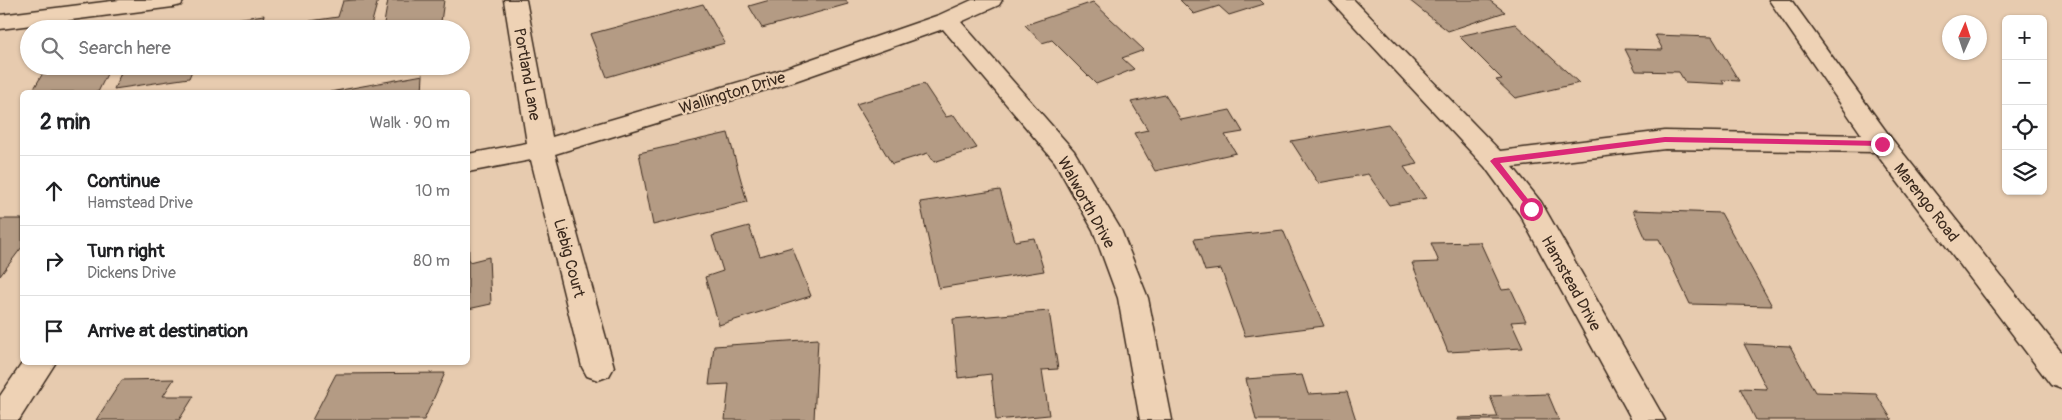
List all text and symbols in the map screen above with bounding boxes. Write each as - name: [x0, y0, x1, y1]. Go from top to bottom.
- north arrow: [1942, 15, 1987, 60]
- map controls: [2002, 15, 2047, 195]
- button: +: [2002, 15, 2047, 60]
- search box: [20, 20, 470, 75]
- street label: Portland Lane: [509, 26, 545, 122]
- icon: search: [38, 34, 66, 62]
- text: Search here: [78, 36, 171, 60]
- button: −: [2002, 60, 2047, 105]
- street label: Wallington Drive: [677, 67, 788, 119]
- button: locate: [2002, 105, 2047, 150]
- text: 2 min: [40, 109, 90, 136]
- text: Walk · 90 m: [369, 113, 450, 133]
- route end: [1871, 133, 1894, 156]
- button: layers: [2002, 150, 2047, 195]
- street label: Walworth Drive: [1053, 153, 1120, 252]
- street label: Marengo Road: [1889, 159, 1963, 246]
- text: Continue: [87, 169, 160, 193]
- icon: ahead: [40, 177, 68, 205]
- text: 10 m: [415, 181, 450, 201]
- text: Hamstead Drive: [87, 193, 193, 213]
- route start: [1520, 198, 1543, 221]
- street label: Liebig Court: [549, 217, 589, 300]
- street label: Hamstead Drive: [1537, 232, 1606, 335]
- text: Turn right: [87, 239, 165, 263]
- icon: right: [40, 247, 68, 275]
- text: 80 m: [413, 251, 450, 271]
- text: Dickens Drive: [87, 263, 176, 283]
- icon: arrive: [40, 317, 68, 345]
- text: Arrive at destination: [87, 319, 248, 343]

